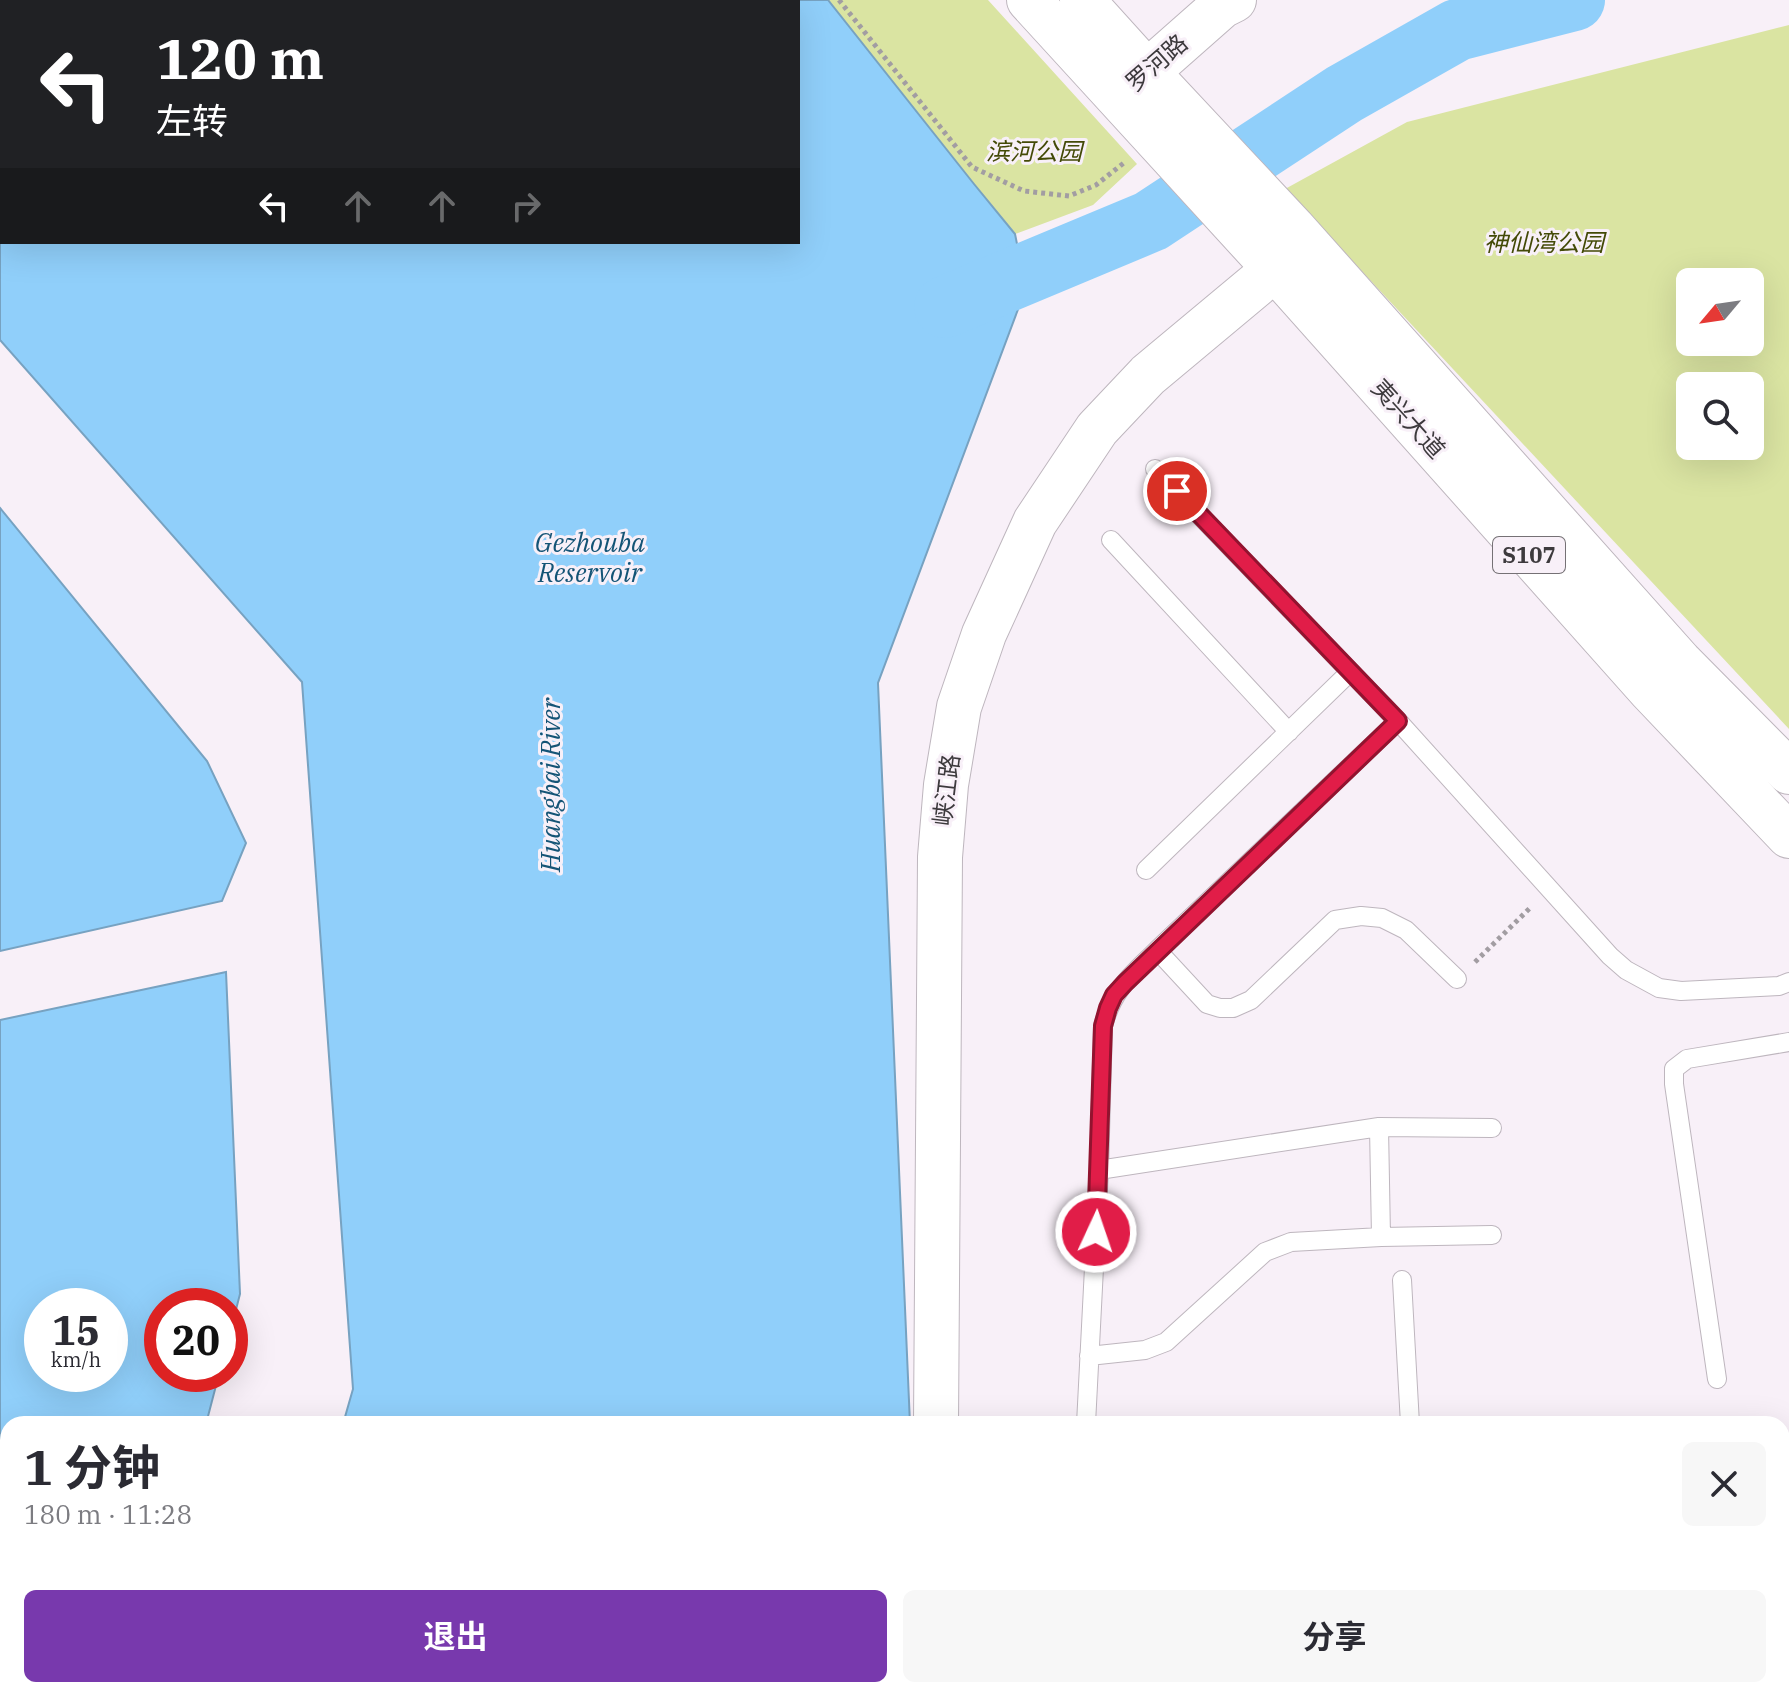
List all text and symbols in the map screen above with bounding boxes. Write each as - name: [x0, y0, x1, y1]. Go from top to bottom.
- text: 120 m: [156, 22, 324, 94]
- street label: 罗河路: [1119, 27, 1194, 98]
- icon: left: [24, 32, 128, 136]
- text: 左转: [156, 97, 228, 144]
- park label: 滨河公园: [986, 135, 1085, 167]
- icon: left: [252, 184, 296, 228]
- icon: ahead: [336, 184, 380, 228]
- icon: ahead: [420, 184, 464, 228]
- icon: right: [504, 184, 548, 228]
- park label: 神仙湾公园: [1484, 226, 1607, 258]
- north arrow: [1676, 268, 1764, 356]
- map controls: [1676, 268, 1764, 460]
- street label: 夷兴大道: [1365, 372, 1453, 465]
- button: search: [1676, 372, 1764, 460]
- pin: [1143, 457, 1211, 525]
- icon: arrive: [1155, 469, 1199, 513]
- water label: Gezhouba Reservoir: [535, 525, 645, 589]
- road number: S107: [1493, 537, 1565, 573]
- water label: Huangbai River: [533, 697, 567, 873]
- street label: 峡江路: [926, 752, 966, 828]
- position arrow: [1054, 1190, 1138, 1274]
- speed limit sign: 20: [144, 1288, 248, 1392]
- text: 15: [52, 1304, 100, 1356]
- text: km/h: [51, 1346, 101, 1373]
- text: 1 分钟: [24, 1436, 160, 1498]
- button: close: [1682, 1442, 1766, 1526]
- text: 180 m · 11:28: [24, 1497, 192, 1531]
- button: 退出: [24, 1590, 887, 1682]
- button: 分享: [903, 1590, 1766, 1682]

